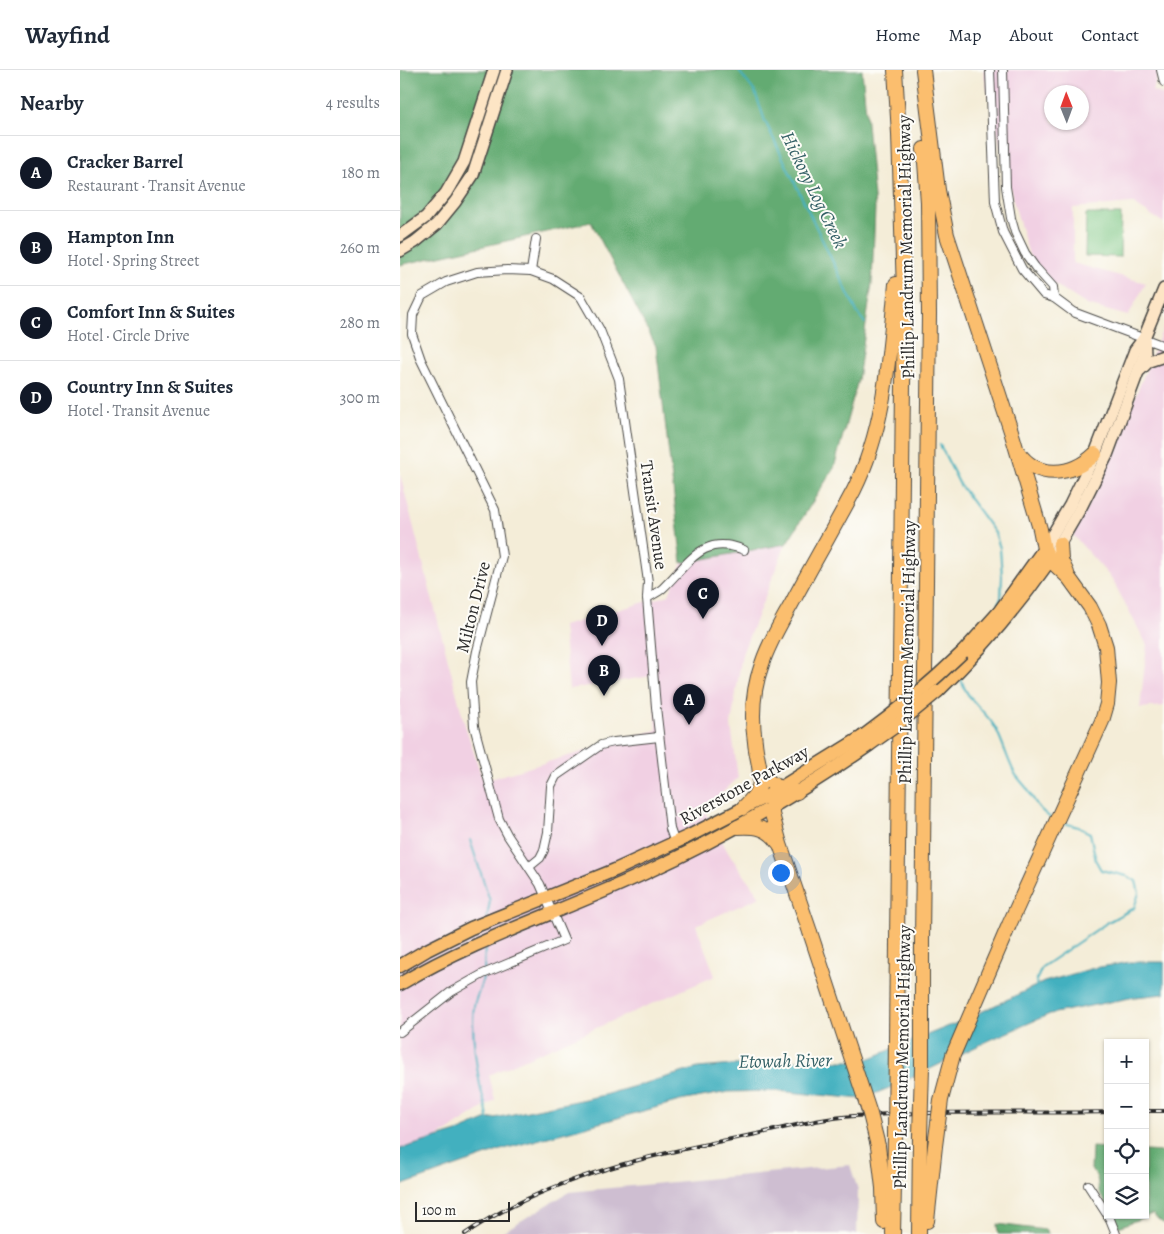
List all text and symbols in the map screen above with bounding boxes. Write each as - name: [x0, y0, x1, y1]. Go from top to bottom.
- text: Wayfind: [25, 19, 110, 51]
- text: Home: [875, 23, 920, 47]
- text: Map: [948, 23, 981, 47]
- text: About: [1009, 23, 1053, 47]
- text: Contact: [1081, 23, 1139, 47]
- north arrow: [1044, 85, 1089, 130]
- text: Nearby: [20, 89, 83, 117]
- text: 4 results: [326, 92, 380, 114]
- street label: Phillip Landrum Memorial Highway: [892, 114, 920, 379]
- water label: Hickory Log Creek: [774, 127, 854, 253]
- text: Cracker Barrel: [67, 149, 183, 175]
- text: A: [31, 162, 41, 184]
- text: 180 m: [342, 162, 380, 184]
- text: Restaurant · Transit Avenue: [67, 175, 246, 197]
- text: Hampton Inn: [67, 224, 174, 250]
- text: B: [31, 237, 41, 259]
- text: 260 m: [340, 237, 380, 259]
- text: Hotel · Spring Street: [67, 250, 199, 272]
- text: Comfort Inn & Suites: [67, 299, 235, 325]
- text: C: [31, 312, 41, 334]
- text: 280 m: [340, 312, 380, 334]
- text: Hotel · Circle Drive: [67, 325, 190, 347]
- text: Country Inn & Suites: [67, 374, 233, 400]
- text: D: [30, 387, 42, 409]
- text: 300 m: [340, 387, 380, 409]
- text: Hotel · Transit Avenue: [67, 400, 210, 422]
- street label: Transit Avenue: [634, 459, 674, 571]
- street label: Phillip Landrum Memorial Highway: [893, 519, 921, 784]
- street label: Milton Drive: [450, 559, 496, 655]
- pin: C: [687, 578, 719, 619]
- pin: D: [586, 605, 618, 646]
- pin: B: [588, 655, 620, 696]
- pin: A: [673, 684, 705, 725]
- street label: Riverstone Parkway: [675, 739, 814, 831]
- your location: [768, 860, 794, 886]
- street label: Phillip Landrum Memorial Highway: [888, 924, 916, 1189]
- map controls: [1104, 1039, 1149, 1219]
- button: +: [1104, 1039, 1149, 1084]
- water label: Etowah River: [738, 1047, 833, 1075]
- button: −: [1104, 1084, 1149, 1129]
- button: locate: [1104, 1129, 1149, 1174]
- button: layers: [1104, 1174, 1149, 1219]
- scale bar: [415, 1199, 510, 1222]
- text: 100 m: [422, 1201, 456, 1220]

